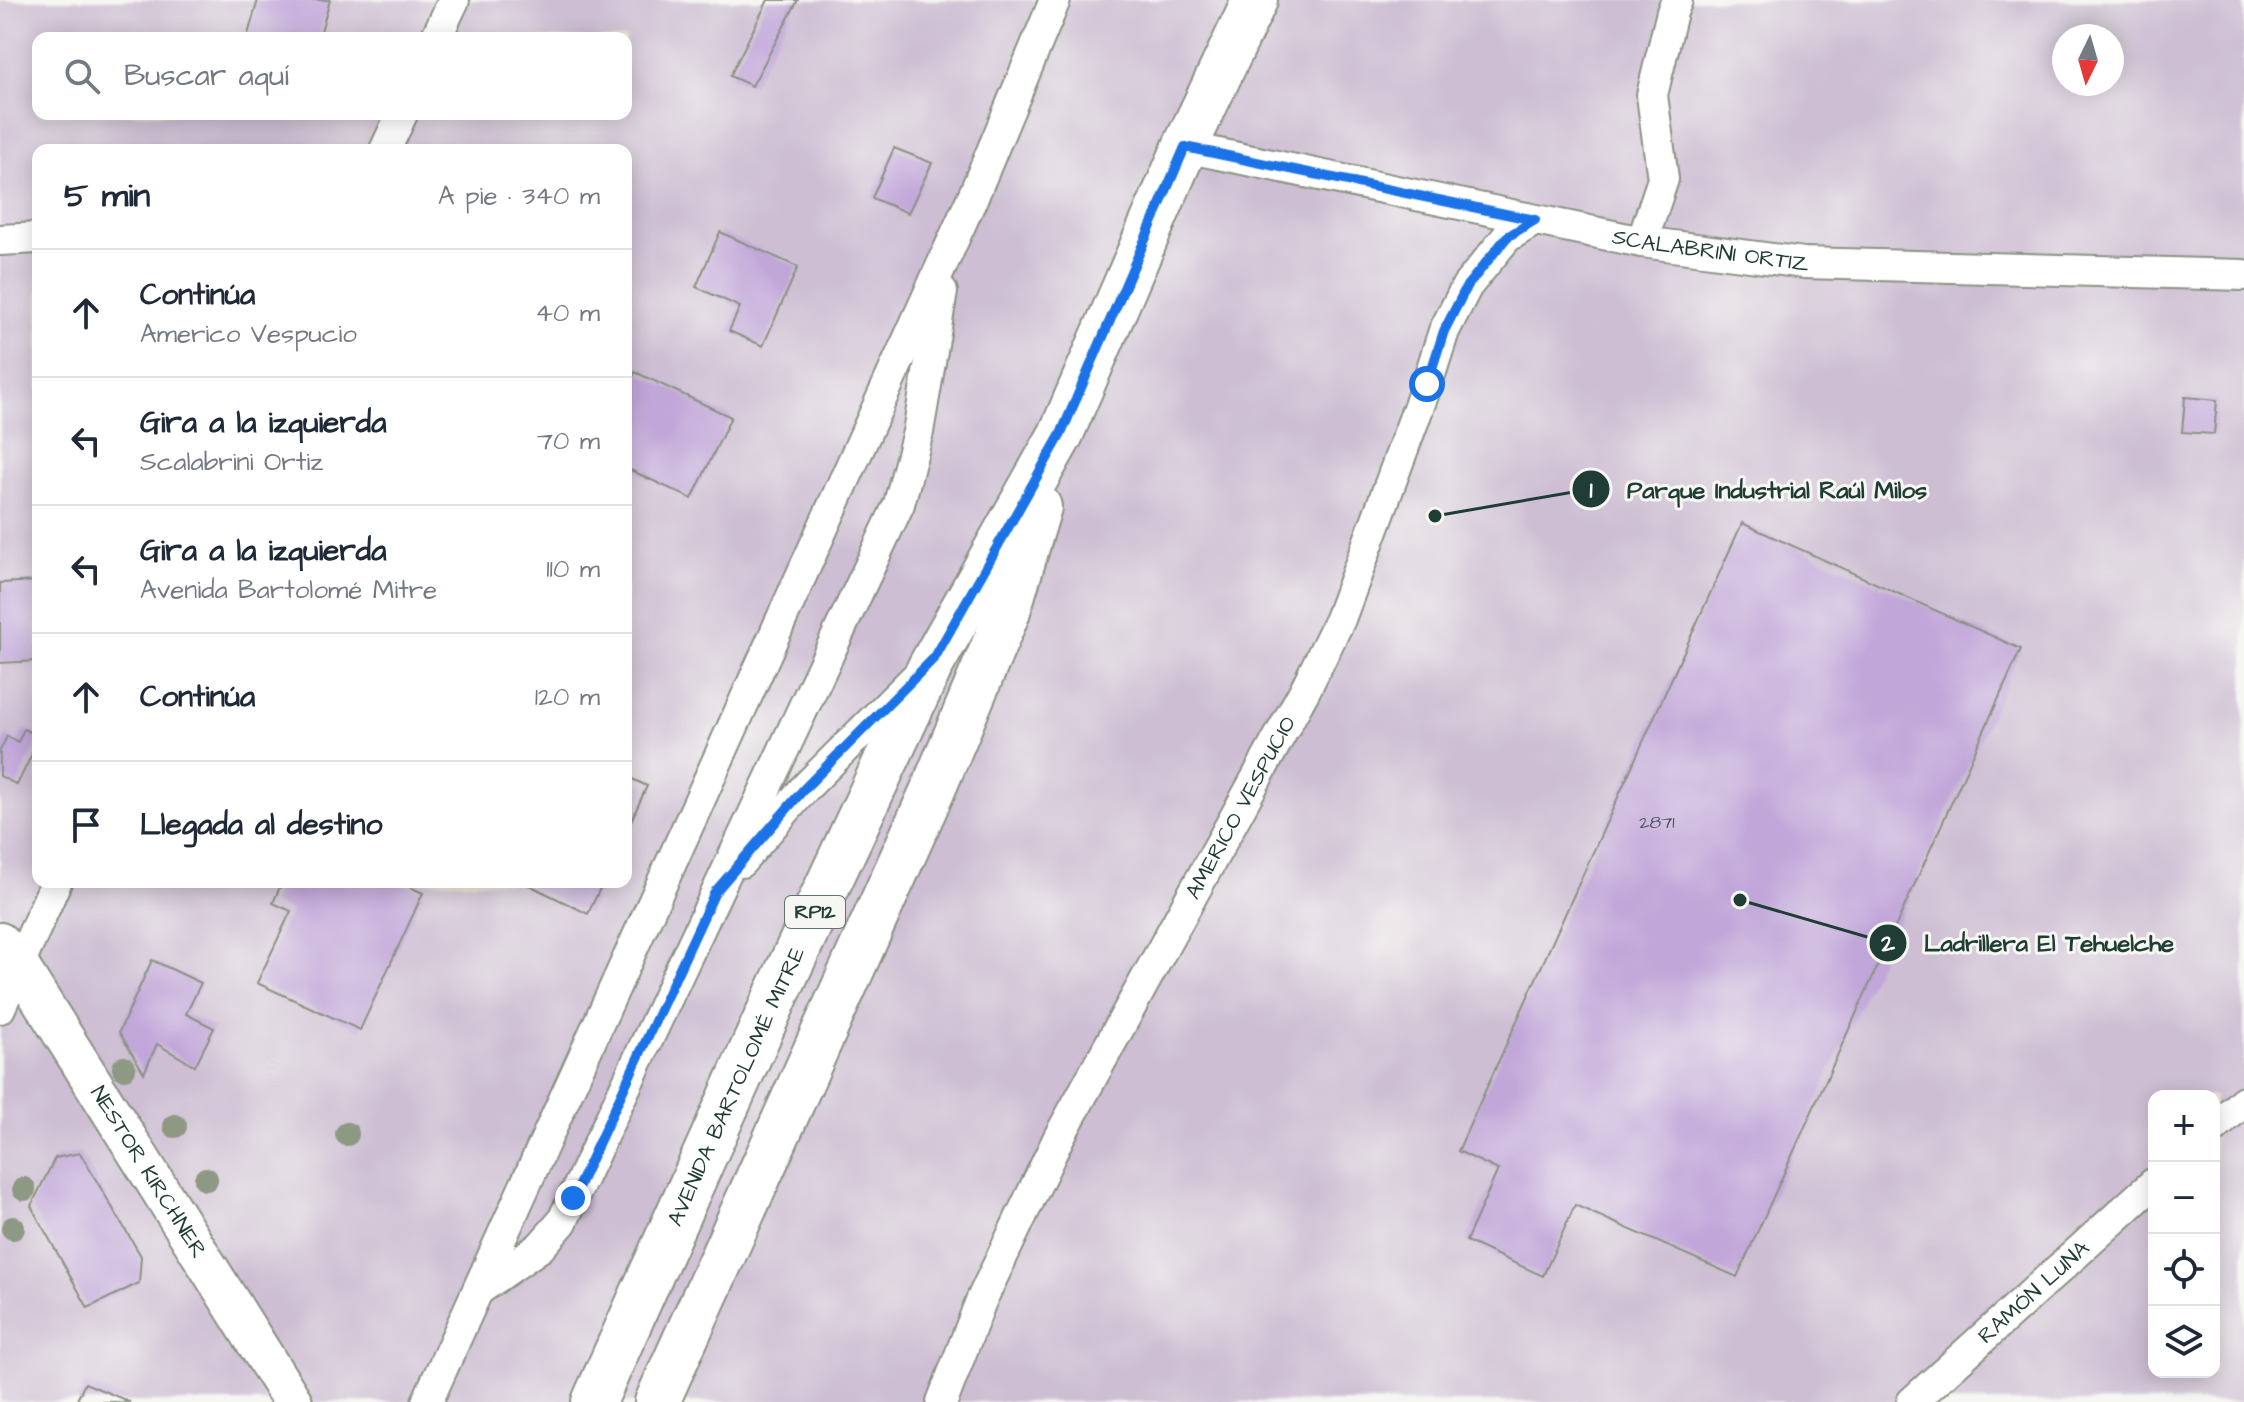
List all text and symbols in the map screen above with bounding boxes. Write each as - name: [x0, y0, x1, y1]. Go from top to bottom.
- north arrow: [2052, 24, 2124, 96]
- search box: [32, 32, 632, 120]
- icon: search: [60, 54, 104, 98]
- text: Buscar aquí: [124, 55, 289, 97]
- text: 5 min: [64, 172, 150, 220]
- text: A pie · 340 m: [438, 178, 600, 214]
- street label: SCALABRINI ORTIZ: [1609, 221, 1811, 279]
- text: Continúa: [140, 274, 255, 316]
- icon: ahead: [64, 291, 108, 335]
- text: 40 m: [535, 295, 600, 331]
- text: Americo Vespucio: [140, 316, 357, 352]
- route start: [1409, 366, 1445, 402]
- text: Gira a la izquierda: [140, 402, 386, 444]
- icon: left: [64, 419, 108, 463]
- text: 70 m: [537, 423, 600, 459]
- text: Scalabrini Ortiz: [140, 444, 323, 480]
- callout: Parque Industrial Raúl Milos: [1571, 465, 1943, 513]
- text: 1: [1589, 474, 1593, 508]
- text: Parque Industrial Raúl Milos: [1627, 474, 1927, 508]
- text: Gira a la izquierda: [140, 530, 386, 572]
- icon: left: [64, 547, 108, 591]
- text: 110 m: [546, 551, 600, 587]
- text: Avenida Bartolomé Mitre: [140, 572, 437, 608]
- icon: ahead: [64, 675, 108, 719]
- text: Continúa: [140, 676, 255, 718]
- text: 120 m: [535, 679, 600, 715]
- street label: AMERICO VESPUCIO: [1177, 710, 1303, 905]
- icon: arrive: [64, 803, 108, 847]
- text: Llegada al destino: [140, 804, 382, 846]
- house number: 2871: [1639, 810, 1675, 835]
- road number: RP12: [785, 896, 845, 928]
- callout: Ladrillera El Tehuelche: [1868, 919, 2190, 967]
- text: 2: [1880, 927, 1895, 961]
- text: Ladrillera El Tehuelche: [1924, 927, 2174, 961]
- street label: AVENIDA BARTOLOMÉ MITRE: [659, 942, 812, 1231]
- street label: NESTOR KIRCHNER: [83, 1080, 214, 1264]
- map controls: [2148, 1090, 2220, 1378]
- button: +: [2148, 1090, 2220, 1162]
- button: −: [2148, 1162, 2220, 1234]
- route end: [555, 1180, 591, 1216]
- street label: RAMÓN LUNA: [1971, 1233, 2096, 1351]
- button: locate: [2148, 1234, 2220, 1306]
- button: layers: [2148, 1306, 2220, 1378]

